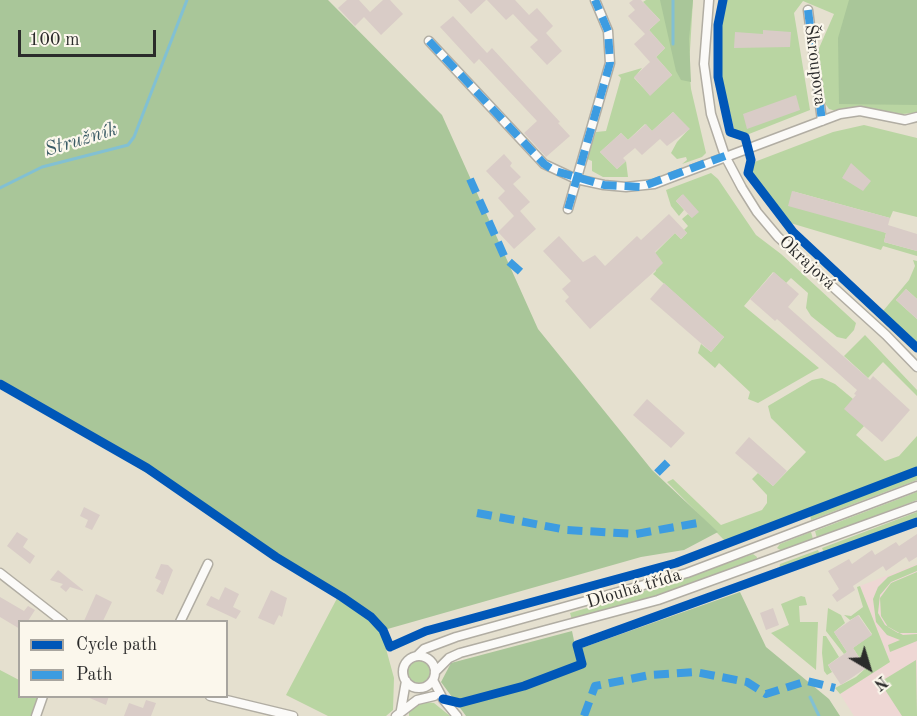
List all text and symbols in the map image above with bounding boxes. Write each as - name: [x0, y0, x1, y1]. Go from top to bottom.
- scale bar: [21, 18, 159, 56]
- street label: Škroupova: [799, 23, 831, 107]
- text: 100 m: [29, 31, 80, 49]
- water label: Stružník: [41, 117, 121, 163]
- street label: Okrajová: [774, 231, 840, 295]
- street label: Dlouhá třída: [584, 564, 684, 614]
- legend: [18, 620, 228, 698]
- text: Cycle path: [76, 636, 157, 654]
- north arrow: [839, 638, 899, 698]
- text: Path: [76, 666, 112, 684]
- text: N: [870, 672, 890, 692]

